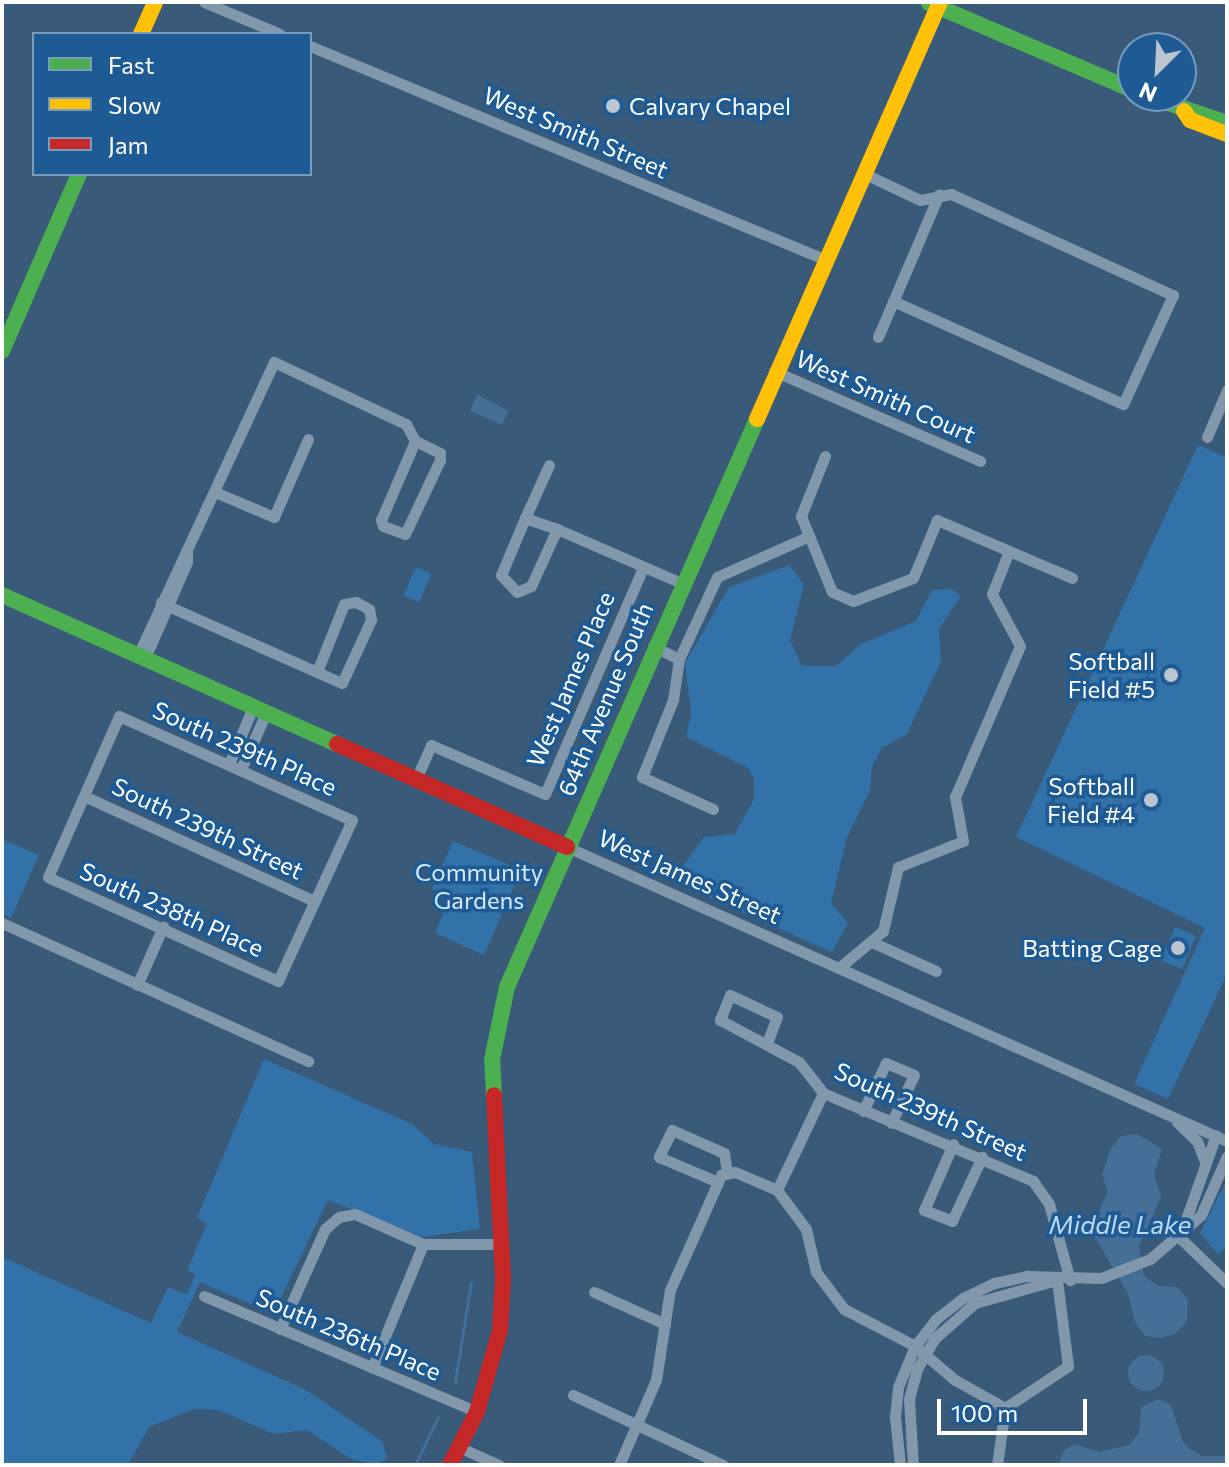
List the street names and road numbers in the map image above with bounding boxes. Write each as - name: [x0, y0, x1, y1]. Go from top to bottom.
- street label: West Smith Street: [479, 80, 673, 184]
- street label: West Smith Court: [792, 343, 980, 449]
- street label: West James Place: [520, 587, 620, 771]
- street label: 64th Avenue South: [551, 598, 659, 800]
- street label: South 239th Place: [149, 695, 341, 801]
- street label: South 239th Street: [108, 771, 308, 885]
- street label: West James Street: [594, 823, 786, 929]
- street label: South 238th Place: [76, 856, 268, 962]
- street label: South 239th Street: [830, 1056, 1032, 1166]
- street label: South 236th Place: [252, 1282, 446, 1386]

